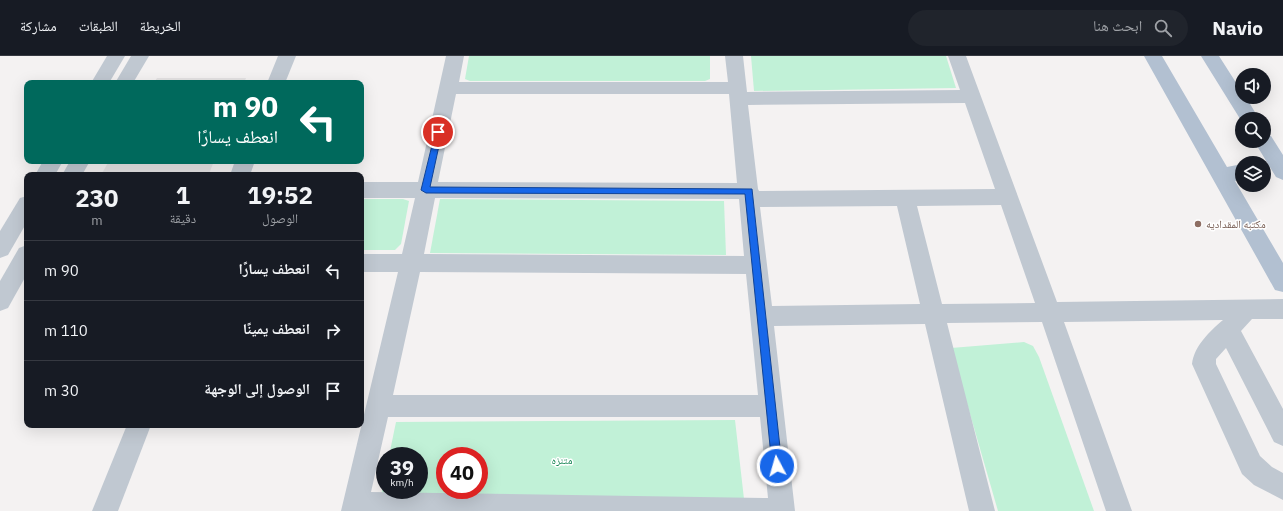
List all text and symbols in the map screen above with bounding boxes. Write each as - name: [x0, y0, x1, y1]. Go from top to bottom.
- search box: [908, 10, 1188, 46]
- text: ابحث هنا: [1093, 16, 1142, 35]
- text: Navio: [1212, 16, 1263, 40]
- text: مشاركة: [20, 17, 57, 35]
- text: الطبقات: [79, 17, 118, 35]
- text: الخريطة: [140, 17, 181, 35]
- icon: search: [1152, 17, 1174, 39]
- map controls: [1235, 68, 1271, 192]
- button: sound: [1235, 68, 1271, 104]
- text: 90 m: [213, 88, 278, 125]
- icon: left: [292, 96, 344, 148]
- button: search: [1235, 112, 1271, 148]
- pin: [421, 115, 455, 149]
- icon: arrive: [427, 121, 449, 143]
- text: انعطف يسارًا: [197, 125, 278, 148]
- button: layers: [1235, 156, 1271, 192]
- text: 1: [176, 179, 190, 211]
- text: 19:52: [247, 179, 313, 211]
- text: 230: [75, 182, 118, 214]
- text: دقيقة: [170, 210, 196, 227]
- text: الوصول: [262, 210, 298, 227]
- text: m: [91, 212, 103, 229]
- place label: مكتبه المقداديه: [1206, 217, 1266, 231]
- marker: مكتبه المقداديه: [1193, 219, 1203, 229]
- text: انعطف يسارًا: [238, 259, 310, 278]
- icon: left: [322, 260, 344, 282]
- text: 90 m: [44, 261, 79, 280]
- text: انعطف يمينًا: [243, 319, 310, 338]
- icon: right: [322, 320, 344, 342]
- text: 110 m: [44, 321, 88, 340]
- text: الوصول إلى الوجهة: [204, 379, 310, 398]
- icon: arrive: [322, 380, 344, 402]
- text: 30 m: [44, 381, 79, 400]
- position arrow: [756, 445, 798, 487]
- speed limit sign: 40: [436, 447, 488, 499]
- park label: متنزه: [551, 453, 573, 467]
- text: 39: [390, 454, 414, 481]
- text: km/h: [390, 476, 414, 489]

